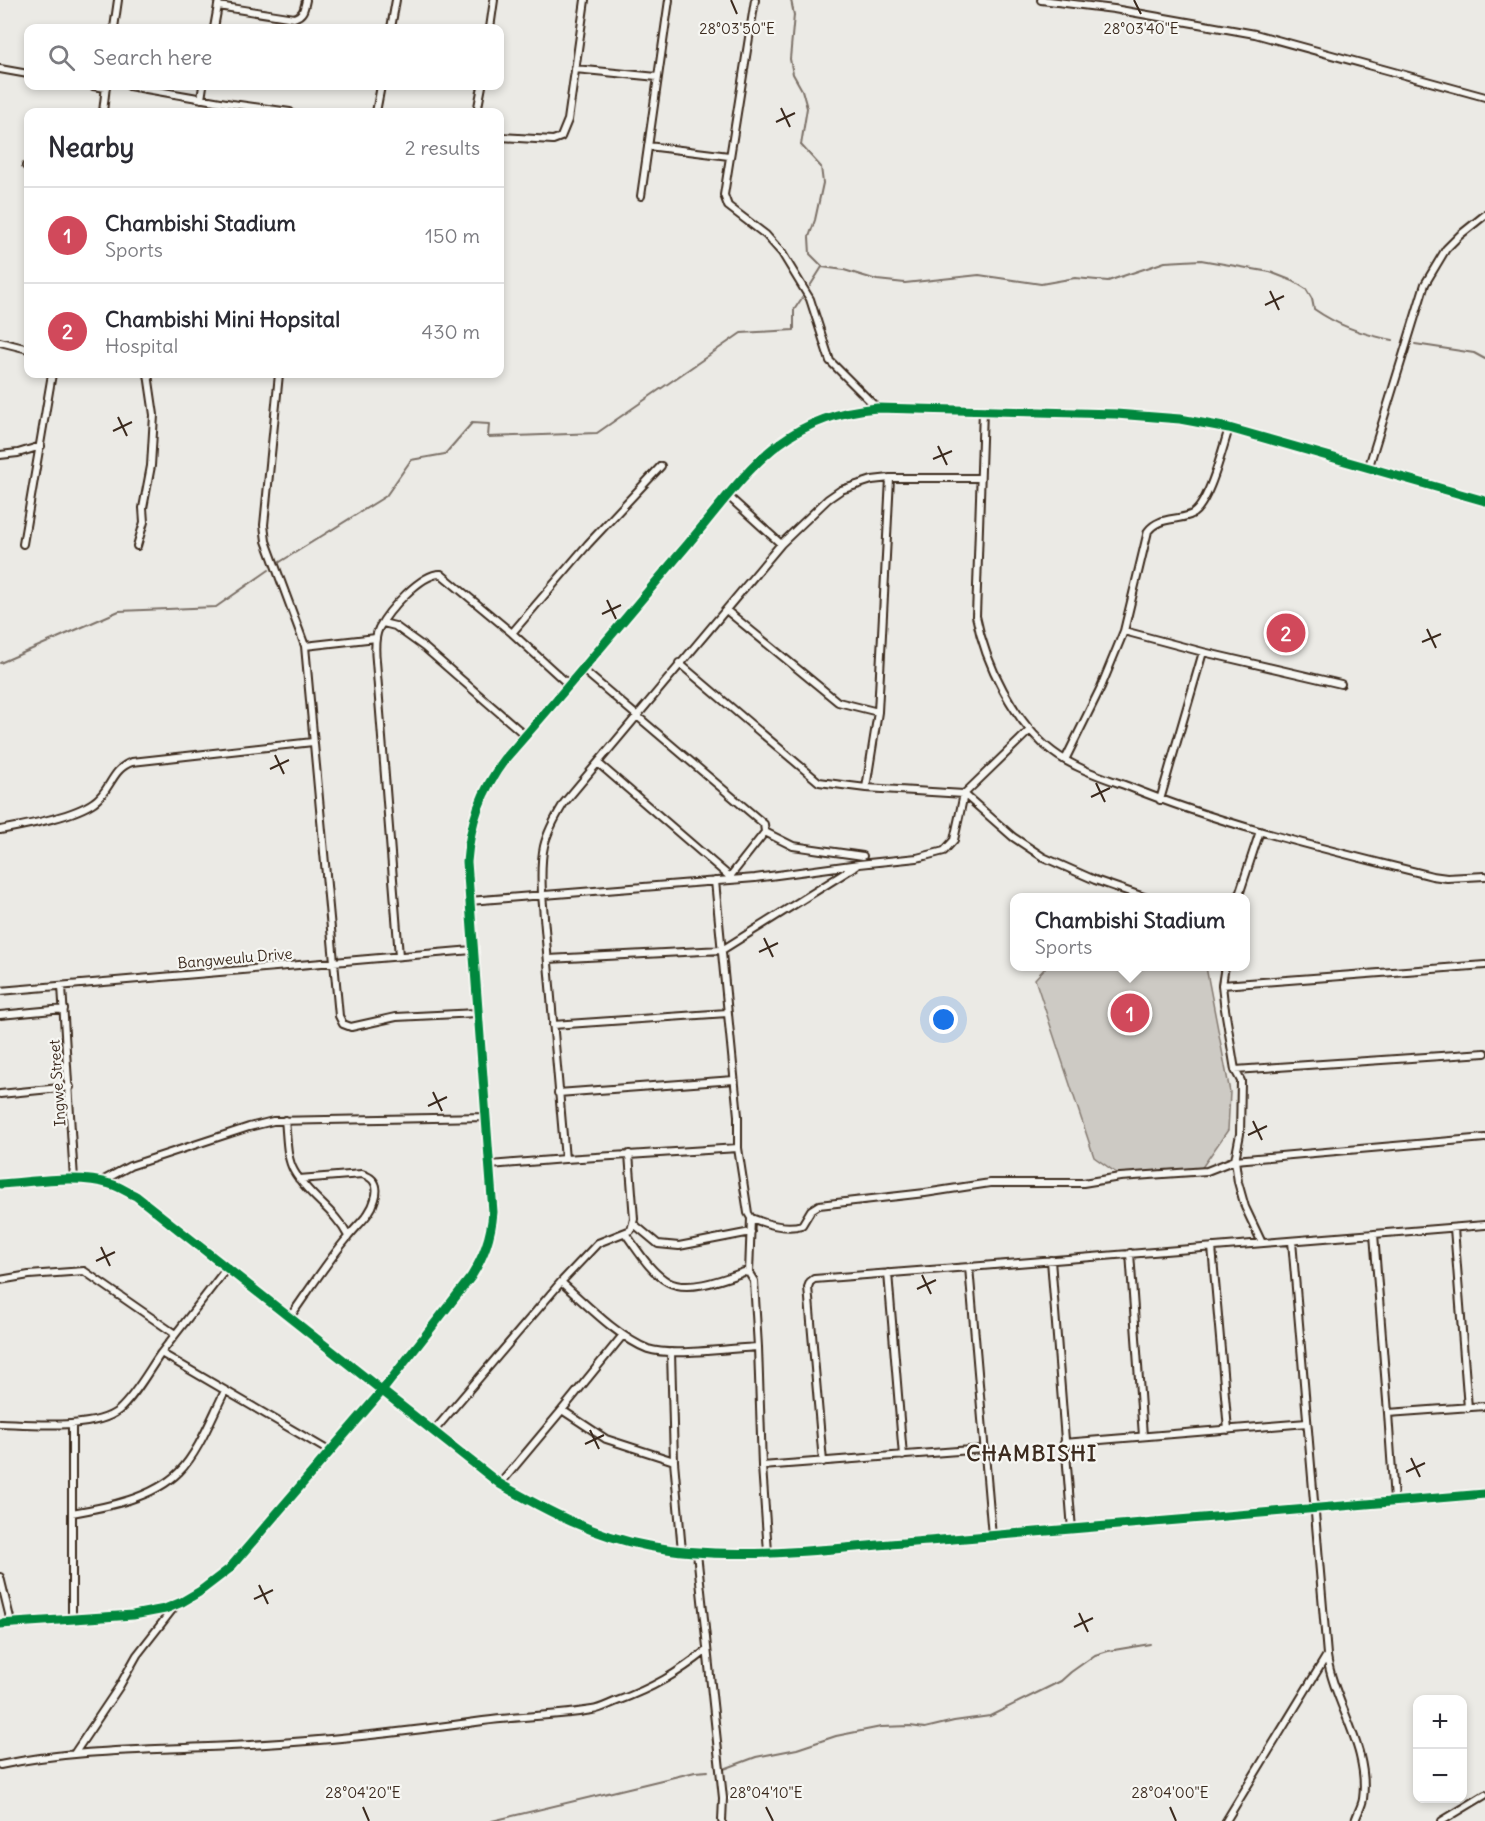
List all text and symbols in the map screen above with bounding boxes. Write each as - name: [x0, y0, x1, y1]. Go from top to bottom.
- text: 28°03'50"E: [699, 19, 775, 38]
- text: 28°03'40"E: [1103, 19, 1179, 38]
- search box: [24, 24, 504, 90]
- icon: search: [45, 41, 78, 74]
- text: Search here: [93, 43, 212, 71]
- text: Nearby: [48, 131, 134, 164]
- text: 2 results: [405, 135, 480, 160]
- text: Chambishi Stadium: [105, 209, 296, 237]
- text: 1: [64, 223, 71, 248]
- text: 150 m: [425, 223, 480, 248]
- text: Sports: [105, 237, 163, 262]
- text: Chambishi Mini Hopsital: [105, 305, 340, 333]
- text: 2: [62, 319, 73, 344]
- text: 430 m: [422, 319, 480, 344]
- text: Hospital: [105, 333, 178, 358]
- pin: 2: [1266, 610, 1306, 656]
- popup: [1010, 893, 1250, 971]
- text: Chambishi Stadium: [1035, 906, 1225, 934]
- text: Sports: [1035, 934, 1092, 959]
- street label: Bangweulu Drive: [177, 944, 293, 972]
- pin: 1: [1110, 990, 1150, 1036]
- your location: [929, 1005, 958, 1034]
- street label: Ingwe Street: [44, 1039, 70, 1127]
- district label: CHAMBISHI: [966, 1440, 1098, 1467]
- map controls: [1413, 1695, 1467, 1803]
- button: +: [1413, 1695, 1467, 1749]
- button: −: [1413, 1749, 1467, 1803]
- text: 28°04'20"E: [325, 1783, 401, 1802]
- text: 28°04'10"E: [729, 1783, 803, 1802]
- text: 28°04'00"E: [1132, 1783, 1209, 1802]

